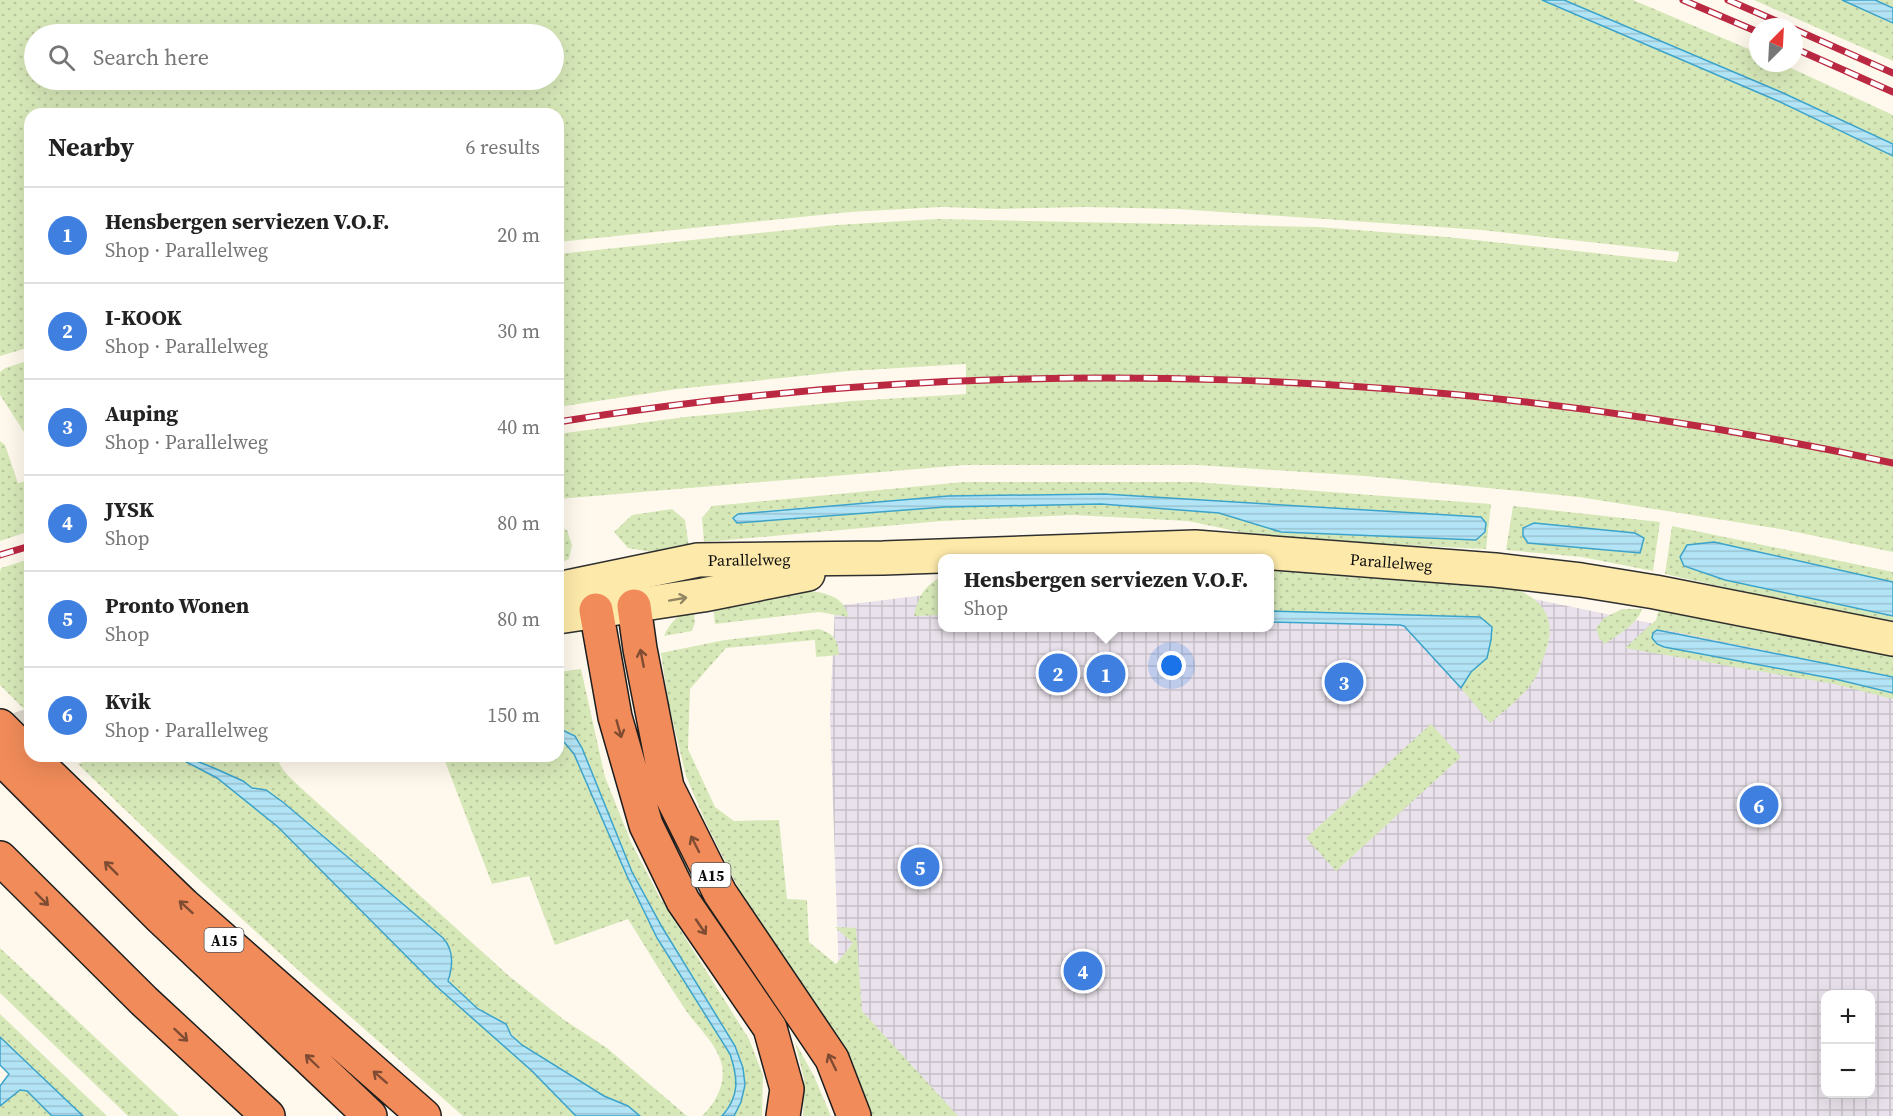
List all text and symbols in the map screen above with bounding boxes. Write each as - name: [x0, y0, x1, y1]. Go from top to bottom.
- north arrow: [1749, 18, 1803, 72]
- search box: [24, 24, 564, 90]
- icon: search: [45, 41, 78, 74]
- text: Search here: [93, 42, 209, 72]
- text: Nearby: [48, 129, 134, 165]
- text: 6 results: [465, 133, 540, 161]
- text: Hensbergen serviezen V.O.F.: [105, 206, 390, 236]
- text: 1: [62, 221, 73, 249]
- text: 20 m: [497, 221, 540, 249]
- text: Shop · Parallelweg: [105, 236, 268, 264]
- text: I-KOOK: [105, 302, 182, 332]
- text: 2: [62, 317, 73, 345]
- text: 30 m: [497, 317, 540, 345]
- text: Shop · Parallelweg: [105, 332, 268, 360]
- text: Auping: [105, 398, 178, 428]
- text: 3: [62, 413, 73, 441]
- text: 40 m: [497, 413, 540, 441]
- text: Shop · Parallelweg: [105, 428, 268, 456]
- text: JYSK: [105, 494, 154, 524]
- text: 4: [62, 509, 73, 537]
- text: 80 m: [497, 509, 540, 537]
- text: Shop: [105, 524, 150, 552]
- street label: Parallelweg: [707, 548, 791, 571]
- street label: Parallelweg: [1349, 548, 1433, 576]
- popup: [938, 554, 1274, 632]
- text: Hensbergen serviezen V.O.F.: [964, 564, 1248, 594]
- text: Pronto Wonen: [105, 590, 249, 620]
- one-way arrow: [668, 593, 687, 604]
- text: Shop: [964, 594, 1008, 622]
- text: 5: [62, 605, 73, 633]
- text: 80 m: [497, 605, 540, 633]
- text: Shop: [105, 620, 150, 648]
- one-way arrow: [636, 648, 647, 668]
- pin: 2: [1038, 650, 1078, 696]
- your location: [1157, 651, 1186, 680]
- pin: 1: [1086, 652, 1126, 696]
- pin: 3: [1324, 660, 1364, 704]
- text: Kvik: [105, 686, 151, 716]
- text: 6: [62, 701, 73, 729]
- text: 150 m: [487, 701, 540, 729]
- text: Shop · Parallelweg: [105, 716, 268, 744]
- one-way arrow: [614, 719, 625, 738]
- pin: 6: [1740, 782, 1778, 828]
- one-way arrow: [689, 835, 700, 853]
- pin: 5: [900, 844, 940, 890]
- one-way arrow: [103, 860, 118, 875]
- road number: A15: [692, 863, 730, 887]
- one-way arrow: [34, 892, 49, 907]
- one-way arrow: [179, 900, 194, 914]
- one-way arrow: [695, 919, 707, 935]
- road number: A15: [204, 928, 244, 952]
- pin: 4: [1064, 948, 1102, 994]
- map controls: [1821, 990, 1875, 1098]
- button: +: [1821, 990, 1875, 1044]
- one-way arrow: [174, 1028, 189, 1043]
- button: −: [1821, 1044, 1875, 1098]
- one-way arrow: [826, 1053, 837, 1071]
- one-way arrow: [305, 1054, 320, 1068]
- one-way arrow: [372, 1071, 388, 1084]

